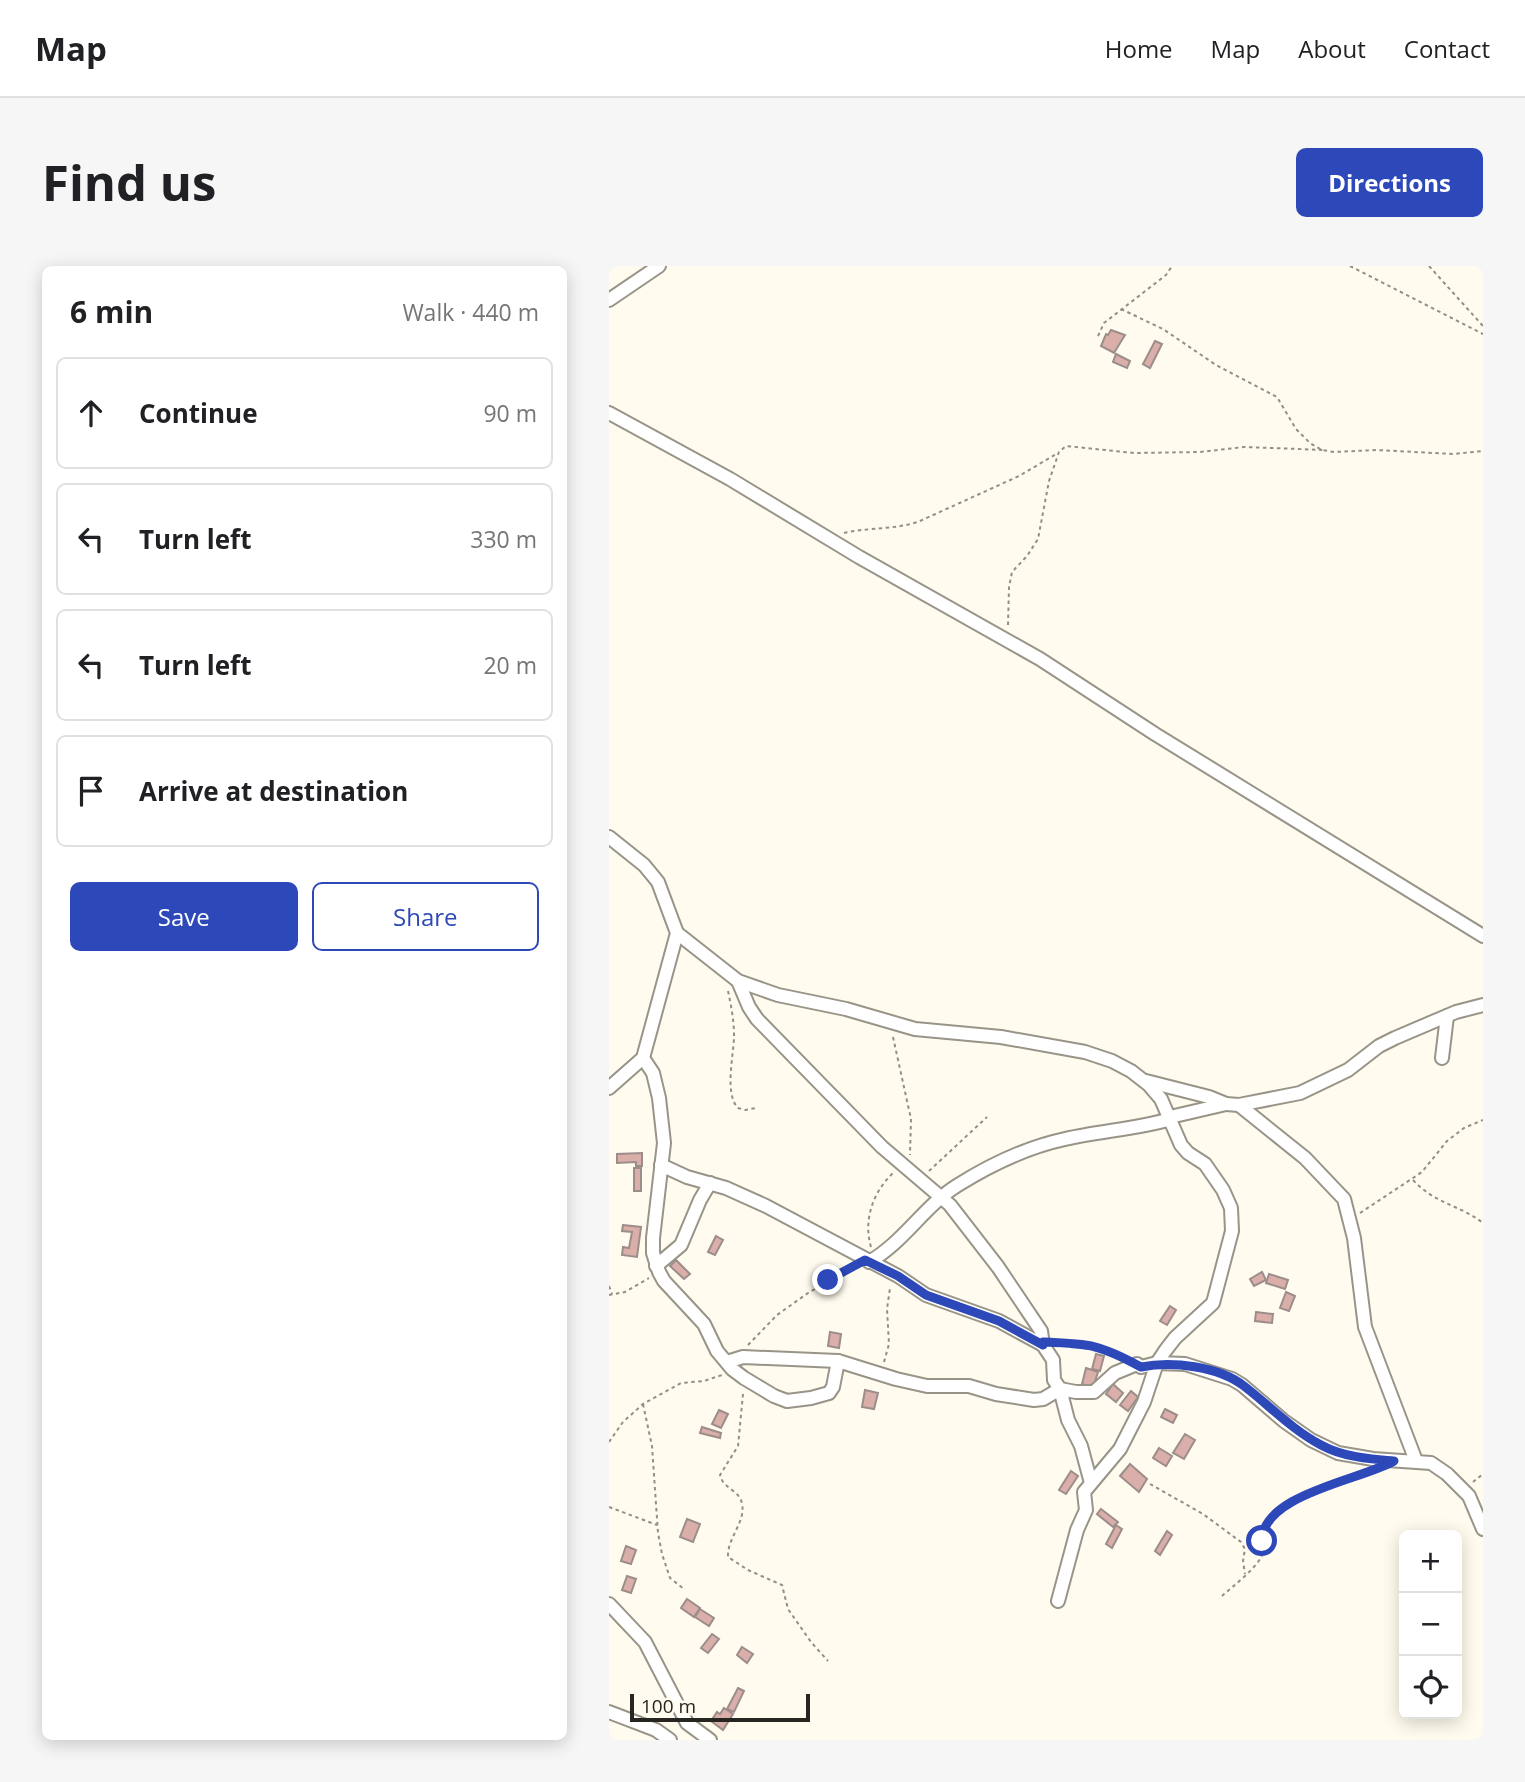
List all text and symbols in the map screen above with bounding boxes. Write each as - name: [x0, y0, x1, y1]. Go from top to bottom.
- text: Map: [35, 26, 107, 71]
- text: Home: [1105, 32, 1173, 65]
- text: Map: [1211, 32, 1260, 65]
- text: About: [1298, 32, 1366, 65]
- text: Contact: [1404, 32, 1490, 65]
- button: Directions: [1296, 148, 1483, 217]
- text: Find us: [42, 149, 216, 215]
- text: 6 min: [70, 291, 153, 332]
- text: Walk · 440 m: [402, 296, 539, 328]
- icon: ahead: [72, 394, 110, 432]
- text: Continue: [139, 395, 258, 431]
- text: 90 m: [483, 397, 537, 429]
- icon: left: [72, 520, 110, 558]
- text: Turn left: [139, 521, 251, 557]
- text: 330 m: [470, 523, 537, 555]
- icon: left: [72, 646, 110, 684]
- text: Turn left: [139, 647, 251, 683]
- text: 20 m: [483, 649, 537, 681]
- icon: arrive: [72, 772, 110, 810]
- text: Arrive at destination: [139, 773, 408, 809]
- button: Save: [70, 882, 298, 951]
- button: Share: [312, 882, 539, 951]
- route end: [812, 1264, 843, 1295]
- route start: [1246, 1525, 1277, 1556]
- map controls: [1399, 1530, 1462, 1719]
- button: +: [1399, 1530, 1462, 1593]
- button: −: [1399, 1593, 1462, 1656]
- button: locate: [1399, 1656, 1462, 1719]
- scale bar: [630, 1691, 810, 1723]
- text: 100 m: [641, 1693, 696, 1719]

